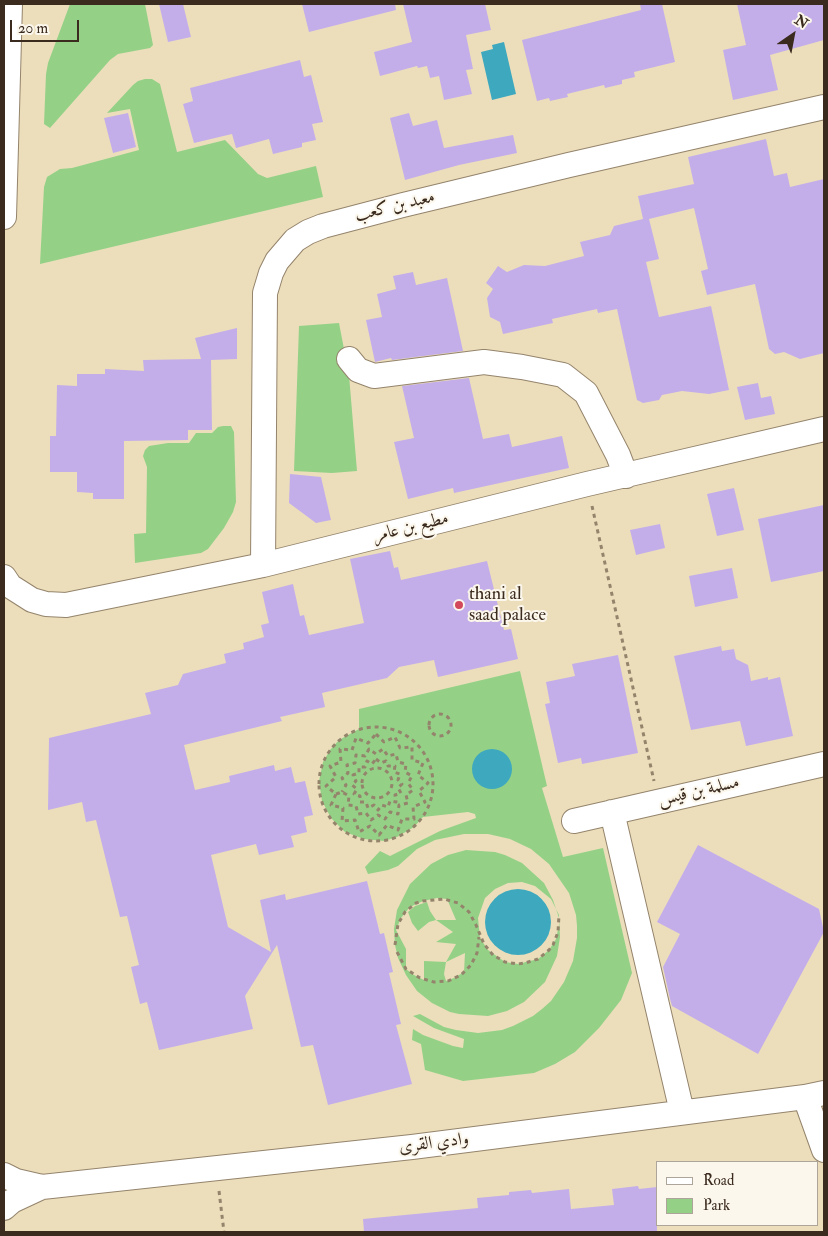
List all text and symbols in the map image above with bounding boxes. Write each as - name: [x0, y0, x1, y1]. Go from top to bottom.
- scale bar: [12, 10, 81, 42]
- north arrow: [768, 10, 818, 60]
- text: N: [792, 11, 811, 33]
- text: 20 m: [18, 19, 48, 38]
- street label: معبد بن كعب: [353, 187, 437, 227]
- street label: مطيع بن عامر: [371, 508, 451, 548]
- place label: thani al saad palace: [469, 584, 546, 626]
- marker: thani al saad palace: [453, 599, 465, 611]
- street label: مسلمة بن قيس: [656, 772, 742, 812]
- street label: وادي القرى: [398, 1129, 470, 1159]
- legend: [656, 1161, 818, 1226]
- text: Road: [703, 1171, 734, 1190]
- text: Park: [703, 1196, 730, 1215]

